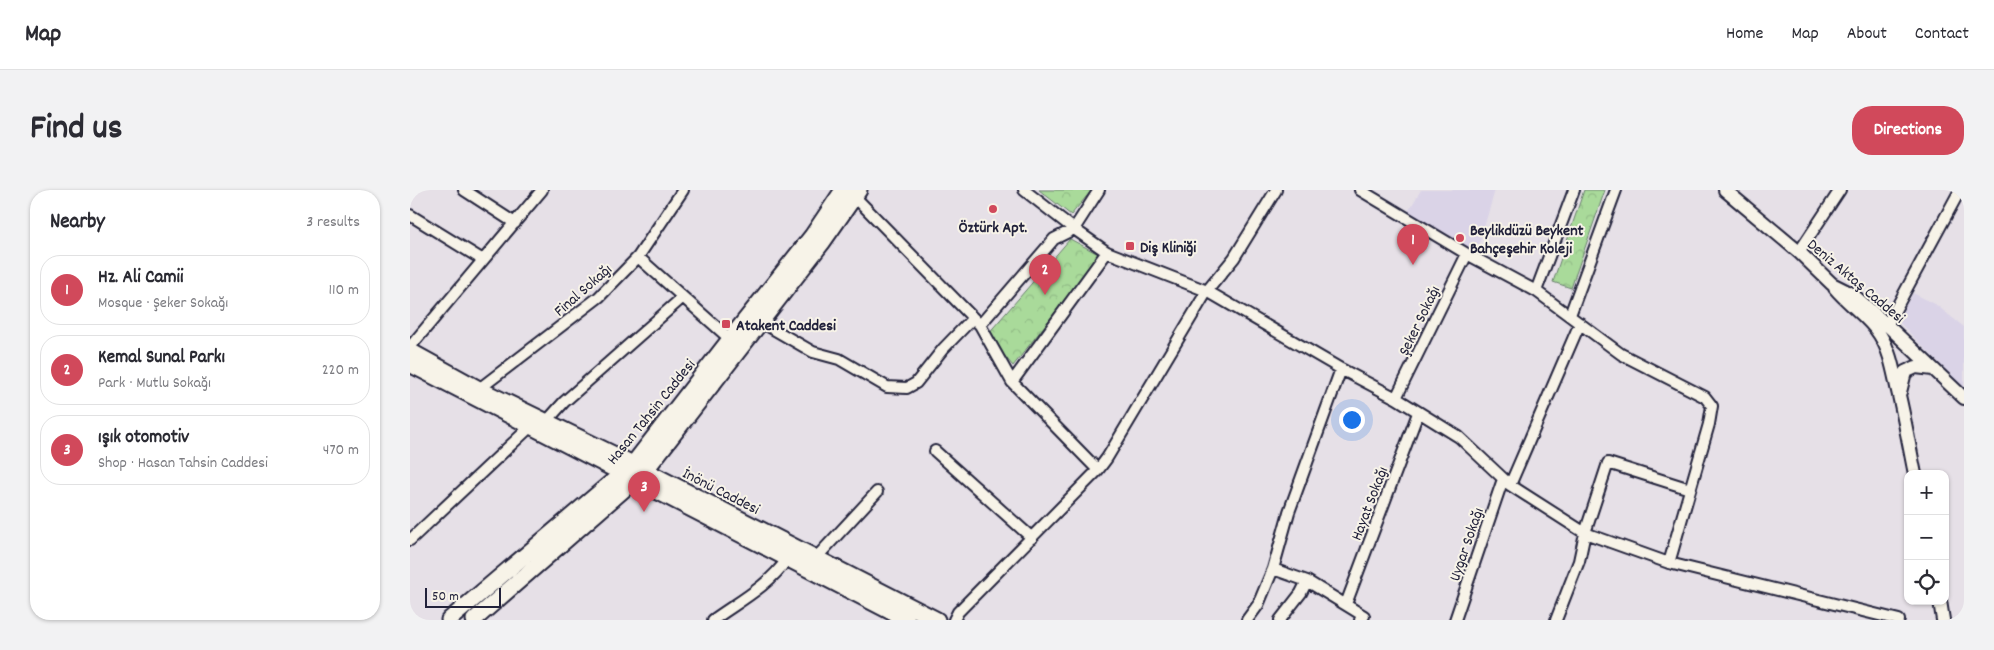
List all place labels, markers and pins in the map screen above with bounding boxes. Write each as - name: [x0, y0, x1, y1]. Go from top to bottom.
- marker: Öztürk Apt.: [987, 203, 999, 215]
- place label: Öztürk Apt.: [959, 217, 1028, 240]
- place label: Beylikdüzü Beykent Bahçeşehir Koleji: [1470, 220, 1584, 261]
- pin: 1: [1397, 224, 1429, 265]
- marker: Beylikdüzü Beykent Bahçeşehir Koleji: [1454, 232, 1466, 244]
- place label: Diş Kliniği: [1140, 237, 1196, 260]
- marker: Diş Kliniği: [1124, 240, 1136, 252]
- pin: 2: [1029, 254, 1061, 295]
- place label: Atakent Caddesi: [736, 315, 836, 338]
- marker: Atakent Caddesi: [720, 318, 732, 330]
- pin: 3: [628, 471, 660, 512]

